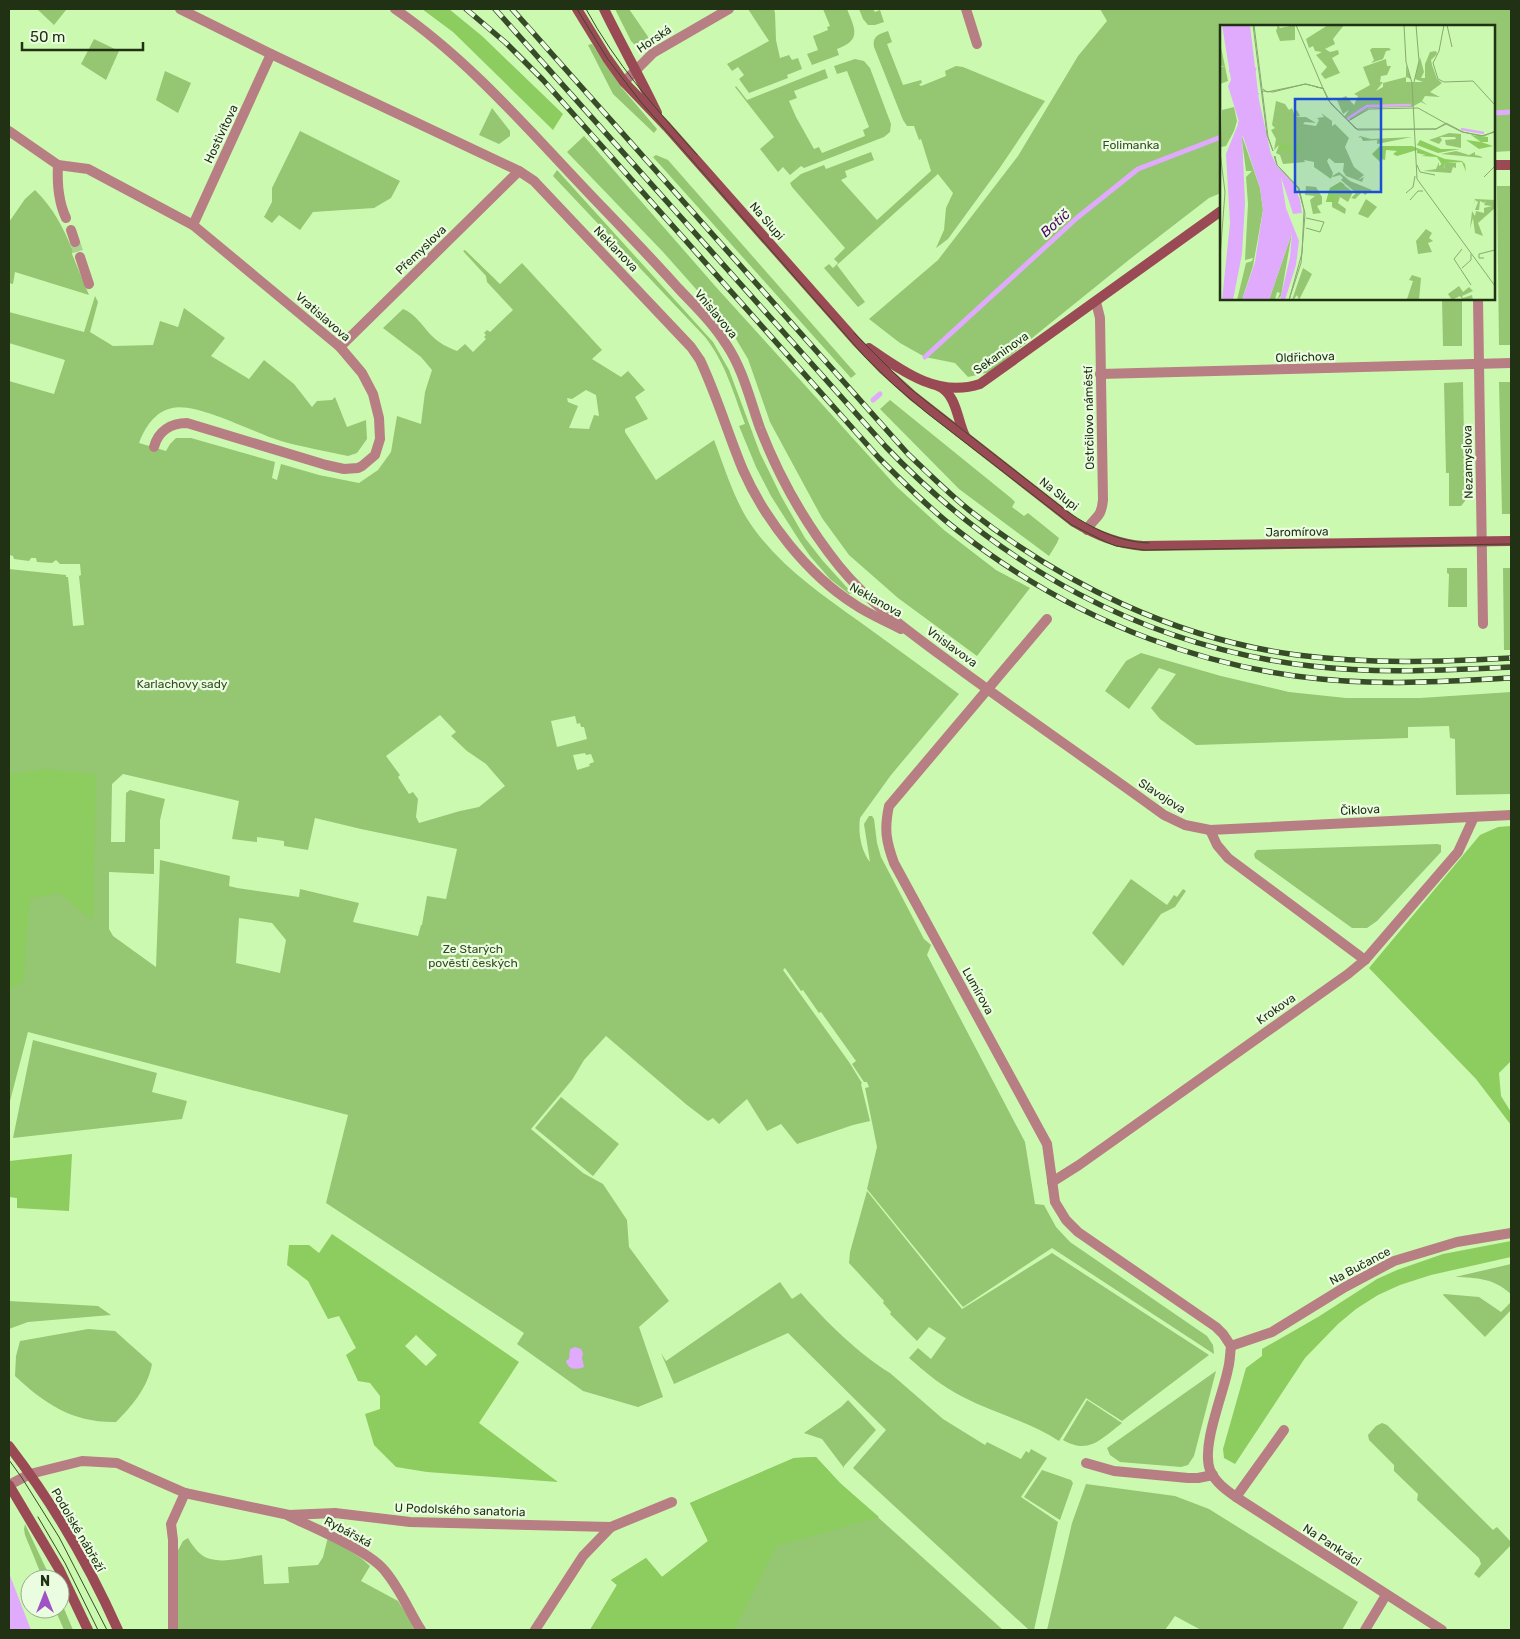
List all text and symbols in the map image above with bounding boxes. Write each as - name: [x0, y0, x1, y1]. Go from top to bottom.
- scale bar: [22, 20, 144, 52]
- street label: Horská: [634, 22, 674, 56]
- inset map: [1220, 25, 1495, 300]
- text: 50 m: [30, 28, 65, 46]
- street label: Hostivítova: [201, 102, 241, 166]
- park label: Folimanka: [1103, 138, 1159, 152]
- street label: Na Slupi: [747, 199, 787, 243]
- water label: Botič: [1037, 206, 1074, 241]
- street label: Přemyslova: [393, 223, 449, 277]
- street label: Neklanova: [591, 223, 641, 275]
- street label: Vnislavova: [692, 287, 740, 341]
- street label: Vratislavova: [293, 290, 353, 344]
- street label: Sekaninova: [971, 329, 1031, 377]
- street label: Oldřichova: [1275, 349, 1335, 365]
- street label: Ostrčilovo náměstí: [1081, 365, 1097, 470]
- street label: Nezamyslova: [1460, 425, 1476, 499]
- street label: Na Slupi: [1037, 474, 1081, 514]
- street label: Jaromírova: [1265, 524, 1329, 540]
- street label: Neklanova: [847, 580, 905, 620]
- street label: Vnislavova: [924, 624, 980, 670]
- park label: Karlachovy sady: [137, 677, 228, 691]
- street label: Slavojova: [1136, 776, 1188, 816]
- street label: Čiklova: [1340, 802, 1380, 818]
- park label: Ze Starých pověstí českých: [428, 942, 518, 970]
- street label: Lumírova: [959, 965, 997, 1017]
- street label: Krokova: [1254, 991, 1298, 1027]
- street label: Na Bučance: [1327, 1244, 1393, 1288]
- street label: Podolské nábřeží: [48, 1486, 108, 1575]
- street label: U Podolského sanatoria: [394, 1501, 526, 1519]
- street label: Rybářská: [322, 1514, 374, 1550]
- street label: Na Pankráci: [1300, 1521, 1364, 1569]
- north arrow: [20, 1569, 70, 1619]
- text: N: [40, 1573, 50, 1590]

